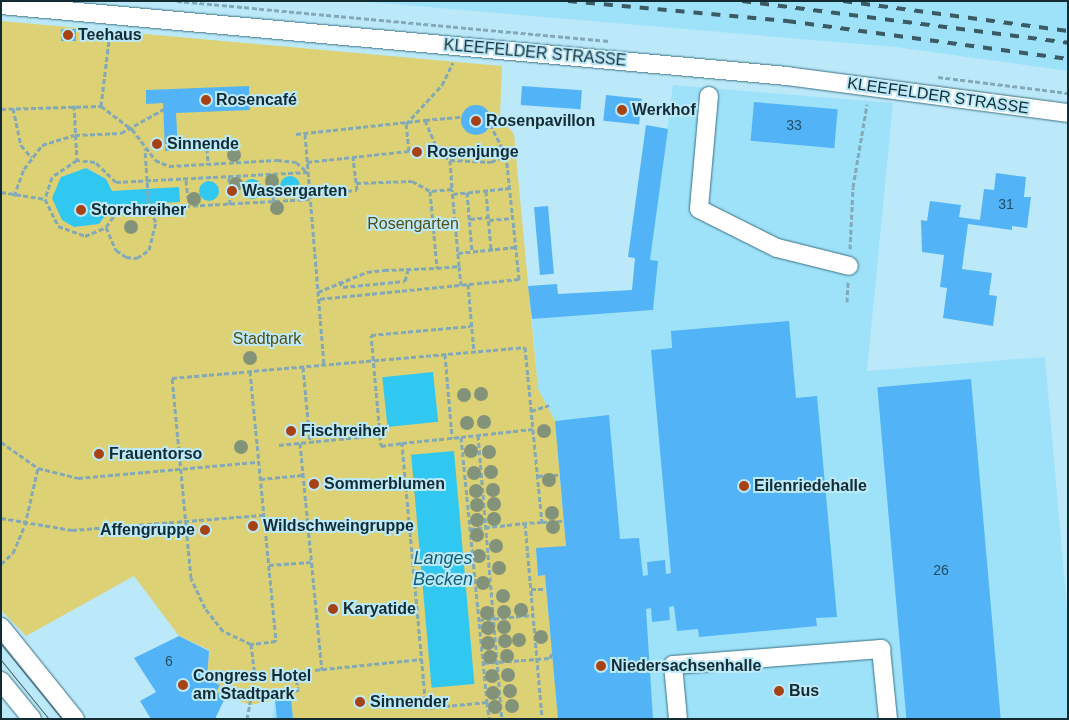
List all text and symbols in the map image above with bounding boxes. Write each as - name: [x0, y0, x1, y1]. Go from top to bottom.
- place label: Teehaus: [78, 25, 142, 45]
- marker: Teehaus: [62, 29, 74, 41]
- street label: KLEEFELDER STRASSE: [443, 35, 627, 71]
- street label: KLEEFELDER STRASSE: [846, 74, 1030, 118]
- place label: Rosencafé: [216, 90, 297, 110]
- marker: Rosencafé: [200, 94, 212, 106]
- place label: Werkhof: [632, 100, 696, 120]
- marker: Werkhof: [616, 104, 628, 116]
- place label: Rosenpavillon: [486, 111, 595, 131]
- marker: Rosenpavillon: [470, 115, 482, 127]
- house number: 33: [786, 117, 802, 133]
- place label: Sinnende: [167, 134, 239, 154]
- marker: Sinnende: [151, 138, 163, 150]
- place label: Rosenjunge: [427, 142, 519, 162]
- marker: Rosenjunge: [411, 146, 423, 158]
- place label: Wassergarten: [242, 181, 347, 201]
- marker: Wassergarten: [226, 185, 238, 197]
- house number: 31: [998, 196, 1014, 212]
- place label: Storchreiher: [91, 200, 186, 220]
- marker: Storchreiher: [75, 204, 87, 216]
- park label: Rosengarten: [367, 214, 459, 234]
- park label: Stadtpark: [233, 329, 301, 349]
- place label: Fischreiher: [301, 421, 387, 441]
- marker: Fischreiher: [285, 425, 297, 437]
- place label: Frauentorso: [109, 444, 202, 464]
- marker: Frauentorso: [93, 448, 105, 460]
- place label: Sommerblumen: [324, 474, 445, 494]
- place label: Eilenriedehalle: [754, 476, 867, 496]
- marker: Sommerblumen: [308, 478, 320, 490]
- marker: Eilenriedehalle: [738, 480, 750, 492]
- place label: Wildschweingruppe: [263, 516, 414, 536]
- place label: Affengruppe: [100, 520, 195, 540]
- marker: Wildschweingruppe: [247, 520, 259, 532]
- marker: Affengruppe: [199, 524, 211, 536]
- water label: Langes Becken: [413, 548, 473, 590]
- house number: 26: [933, 562, 949, 578]
- place label: Karyatide: [343, 599, 416, 619]
- marker: Karyatide: [327, 603, 339, 615]
- house number: 6: [165, 653, 173, 669]
- place label: Niedersachsenhalle: [611, 656, 761, 676]
- marker: Niedersachsenhalle: [595, 660, 607, 672]
- place label: Congress Hotel am Stadtpark: [193, 666, 311, 704]
- marker: Congress Hotel am Stadtpark: [177, 679, 189, 691]
- place label: Bus: [789, 681, 819, 701]
- marker: Bus: [773, 685, 785, 697]
- place label: Sinnender: [370, 692, 448, 712]
- marker: Sinnender: [354, 696, 366, 708]

